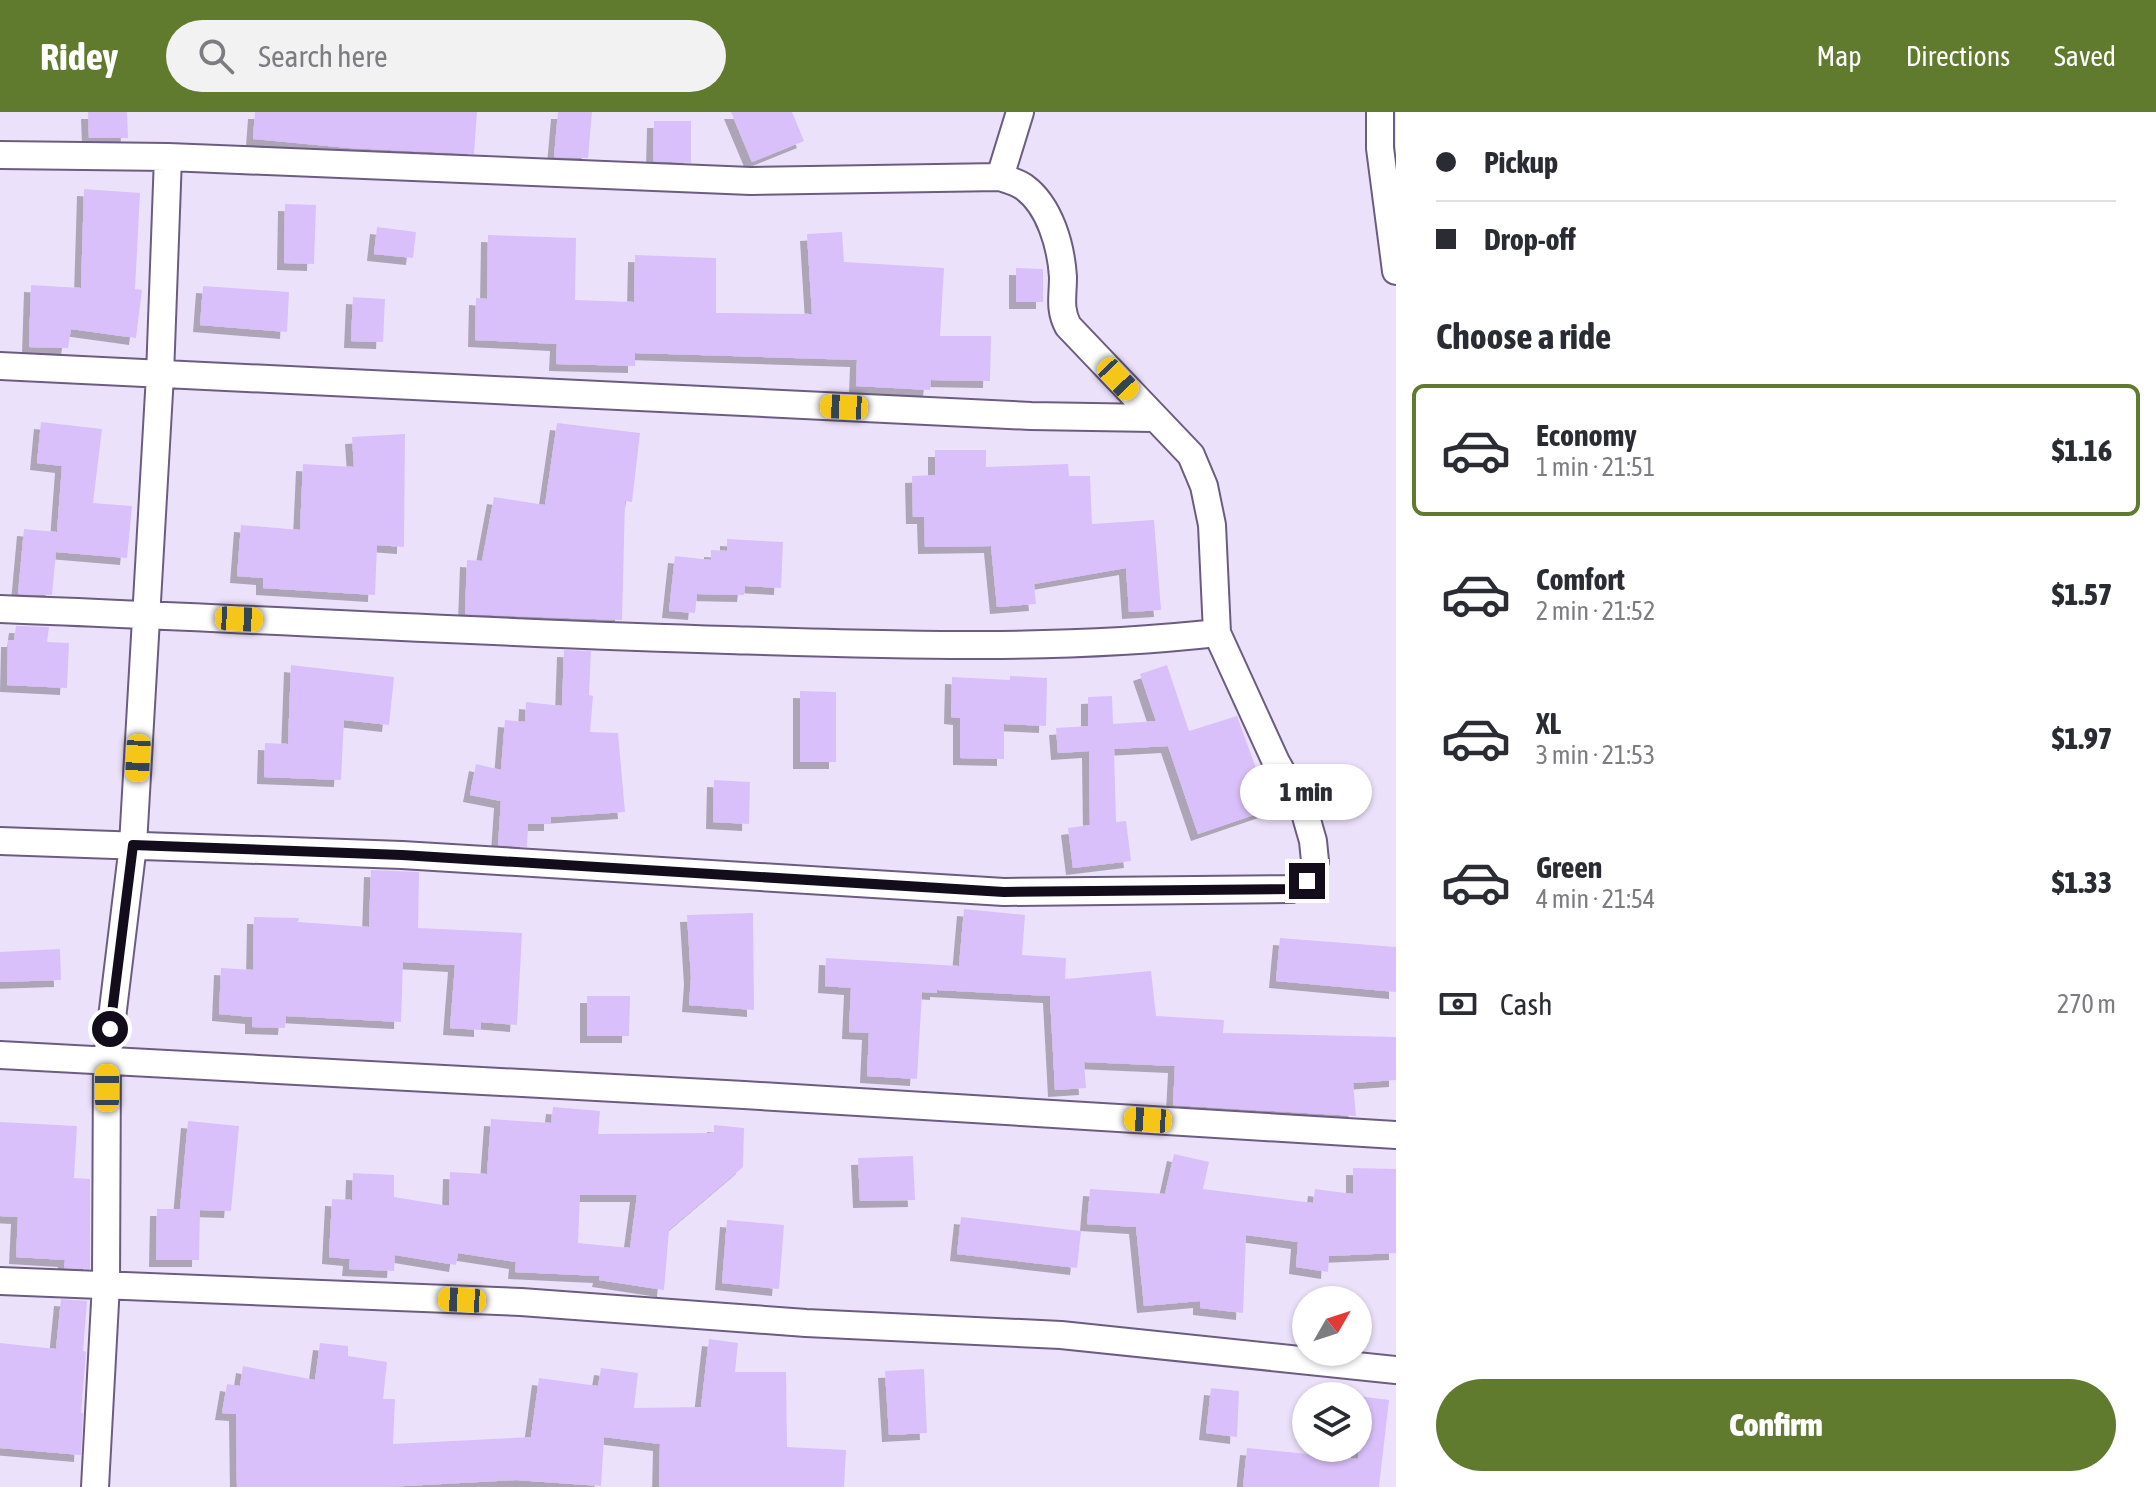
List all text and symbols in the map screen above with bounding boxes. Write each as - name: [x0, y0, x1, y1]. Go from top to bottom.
- search box: [166, 20, 726, 92]
- icon: search: [194, 34, 238, 78]
- text: Ridey: [40, 35, 118, 78]
- text: Search here: [258, 39, 388, 73]
- text: Map: [1817, 40, 1862, 72]
- text: Directions: [1906, 40, 2010, 72]
- text: Saved: [2054, 40, 2116, 72]
- text: Pickup: [1484, 145, 1558, 179]
- text: Drop-off: [1484, 222, 1576, 256]
- text: Choose a ride: [1436, 315, 1611, 357]
- car: [1093, 353, 1143, 405]
- car: [819, 394, 869, 420]
- icon: car: [1440, 414, 1512, 486]
- text: Economy: [1536, 418, 1637, 452]
- text: $1.16: [2052, 433, 2112, 467]
- text: 1 min · 21:51: [1536, 452, 1655, 482]
- icon: car: [1440, 558, 1512, 630]
- text: Comfort: [1536, 562, 1625, 596]
- text: $1.57: [2052, 577, 2112, 611]
- text: 2 min · 21:52: [1536, 596, 1655, 626]
- car: [214, 606, 264, 632]
- icon: car: [1440, 702, 1512, 774]
- text: XL: [1536, 706, 1561, 740]
- text: $1.97: [2052, 721, 2112, 755]
- car: [125, 733, 151, 783]
- text: 3 min · 21:53: [1536, 740, 1655, 770]
- callout: 1 min: [1241, 765, 1373, 821]
- text: 1 min: [1279, 777, 1333, 807]
- icon: car: [1440, 846, 1512, 918]
- text: Green: [1536, 850, 1602, 884]
- route end: [1289, 863, 1325, 899]
- text: $1.33: [2052, 865, 2112, 899]
- text: 4 min · 21:54: [1536, 884, 1655, 914]
- icon: cash: [1436, 982, 1480, 1026]
- text: Cash: [1500, 987, 1553, 1021]
- text: 270 m: [2057, 989, 2116, 1019]
- route start: [92, 1011, 128, 1047]
- car: [95, 1064, 119, 1112]
- car: [1123, 1106, 1173, 1134]
- north arrow: [1292, 1286, 1372, 1366]
- map controls: [1292, 1286, 1372, 1462]
- car: [437, 1287, 487, 1313]
- button: Confirm: [1436, 1379, 2116, 1471]
- button: layers: [1292, 1382, 1372, 1462]

